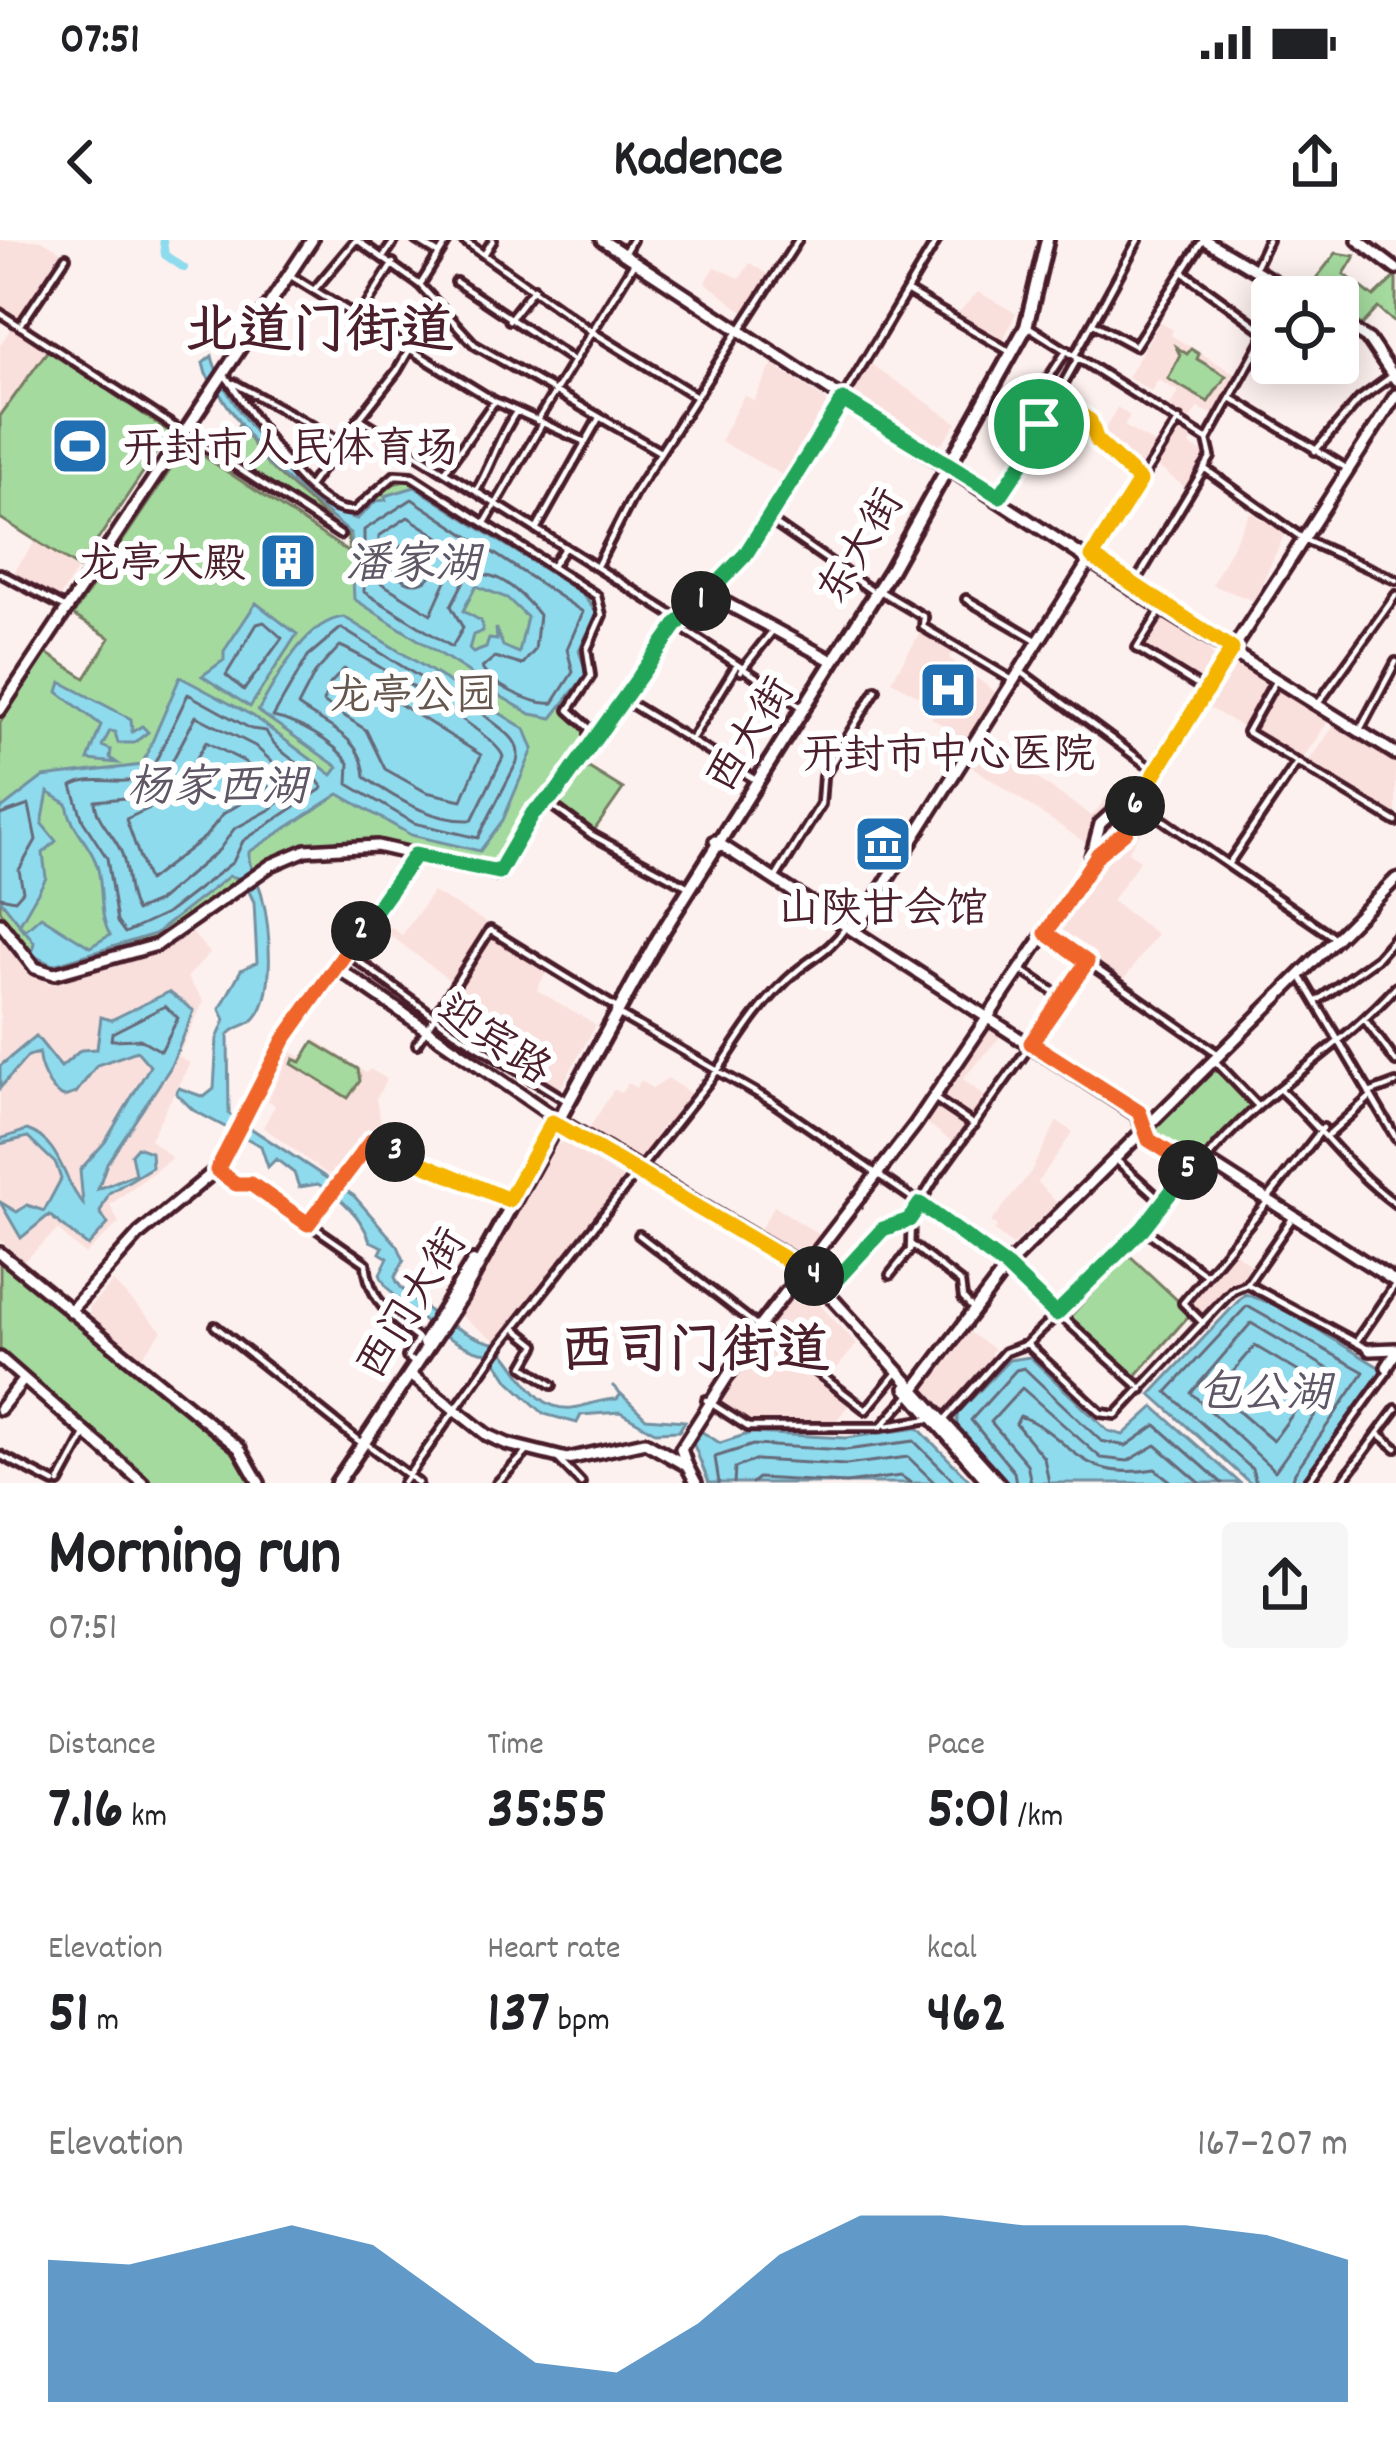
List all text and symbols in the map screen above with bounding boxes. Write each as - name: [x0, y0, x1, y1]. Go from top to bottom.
- text: 07:51: [60, 10, 140, 74]
- text: Kadence: [613, 124, 783, 201]
- icon: back: [48, 129, 114, 195]
- icon: share: [1282, 129, 1348, 195]
- map controls: [1251, 276, 1359, 384]
- button: locate: [1251, 276, 1359, 384]
- district label: 北道门街道: [184, 297, 454, 374]
- pin: [988, 373, 1090, 475]
- icon: arrive: [1006, 391, 1072, 457]
- sports icon: 开封市人民体育场: [49, 415, 111, 477]
- place label: 开封市人民体育场: [122, 423, 458, 483]
- street label: 东大街: [806, 479, 922, 618]
- building icon: 龙亭大殿: [257, 530, 319, 592]
- water label: 潘家湖: [345, 536, 484, 600]
- place label: 龙亭大殿: [78, 538, 246, 598]
- pin: 1: [671, 571, 731, 631]
- text: 1: [697, 577, 705, 624]
- hospital icon: 开封市中心医院: [917, 659, 979, 721]
- street label: 西大街: [695, 667, 813, 806]
- park label: 龙亭公园: [329, 670, 497, 730]
- place label: 开封市中心医院: [801, 729, 1095, 789]
- water label: 杨家西湖: [127, 759, 311, 823]
- pin: 6: [1105, 776, 1165, 836]
- text: 6: [1127, 782, 1143, 829]
- museum icon: 山陕甘会馆: [852, 813, 914, 875]
- place label: 山陕甘会馆: [778, 883, 988, 943]
- pin: 2: [331, 901, 391, 961]
- text: 2: [354, 907, 368, 954]
- street label: 迎宾路: [423, 983, 561, 1103]
- pin: 3: [365, 1122, 425, 1182]
- text: 3: [388, 1128, 402, 1175]
- pin: 5: [1158, 1140, 1218, 1200]
- text: 5: [1180, 1146, 1196, 1193]
- street label: 西门大街: [345, 1219, 485, 1393]
- pin: 4: [784, 1246, 844, 1306]
- text: 4: [807, 1252, 821, 1299]
- district label: 西司门街道: [560, 1317, 830, 1394]
- water label: 包公湖: [1196, 1365, 1335, 1429]
- text: Morning run: [48, 1511, 341, 1605]
- button: share: [1222, 1522, 1348, 1648]
- text: 07:51: [48, 1603, 117, 1658]
- text: Distance: [48, 1723, 156, 1770]
- text: Time: [487, 1723, 544, 1770]
- text: Pace: [927, 1723, 985, 1770]
- text: 7.16: [48, 1770, 123, 1856]
- text: 35:55: [487, 1770, 607, 1856]
- text: 5:01: [927, 1770, 1010, 1856]
- text: km: [123, 1795, 167, 1842]
- text: /km: [1010, 1795, 1063, 1842]
- text: Elevation: [48, 1927, 163, 1974]
- text: Heart rate: [487, 1927, 621, 1974]
- text: kcal: [927, 1927, 977, 1974]
- text: 51: [48, 1974, 89, 2060]
- text: 137: [487, 1974, 550, 2060]
- text: 462: [927, 1974, 1007, 2060]
- text: m: [89, 1999, 119, 2046]
- text: bpm: [550, 1999, 610, 2046]
- text: Elevation: [48, 2119, 184, 2174]
- text: 167–207 m: [1197, 2119, 1348, 2174]

